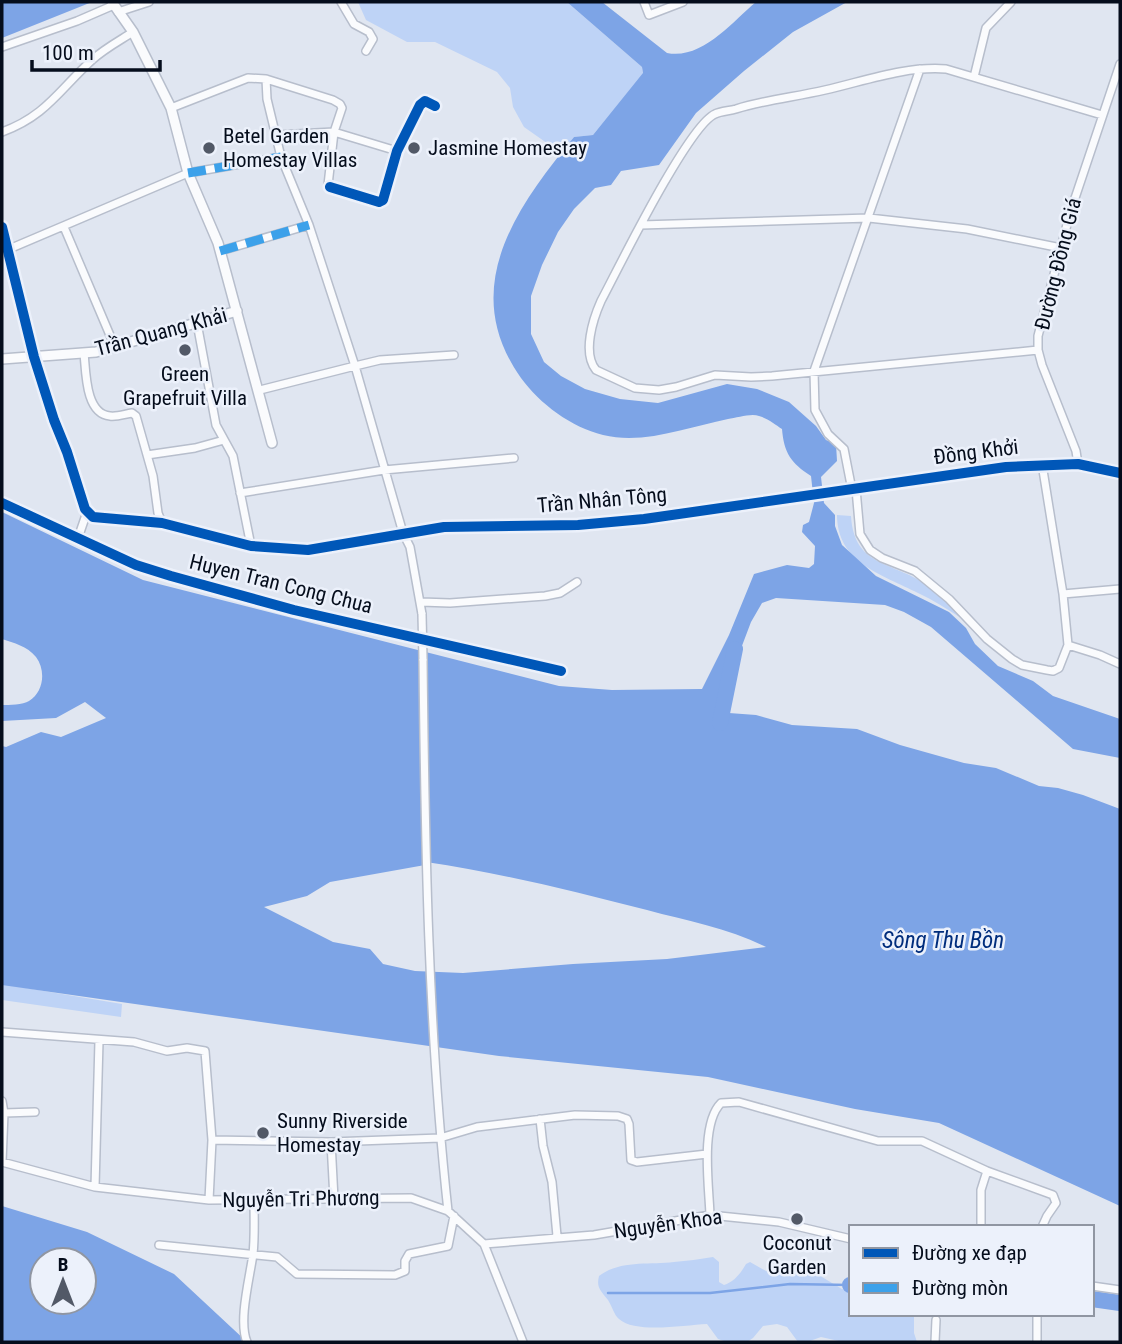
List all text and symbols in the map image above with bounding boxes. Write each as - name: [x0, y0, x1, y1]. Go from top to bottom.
- scale bar: [32, 28, 159, 72]
- text: 100 m: [42, 41, 94, 65]
- place label: Betel Garden Homestay Villas: [223, 124, 357, 172]
- place label: Jasmine Homestay: [428, 136, 587, 160]
- marker: Betel Garden Homestay Villas: [201, 140, 217, 156]
- marker: Jasmine Homestay: [406, 140, 422, 156]
- street label: Đường Đồng Giá: [1030, 195, 1086, 333]
- street label: Trần Quang Khải: [92, 303, 230, 361]
- marker: Green Grapefruit Villa: [177, 342, 193, 358]
- place label: Green Grapefruit Villa: [123, 362, 247, 410]
- street label: Đồng Khởi: [932, 435, 1020, 469]
- street label: Trần Nhân Tông: [536, 482, 668, 518]
- street label: Huyen Tran Cong Chua: [187, 550, 375, 618]
- water label: Sông Thu Bồn: [882, 927, 1004, 954]
- place label: Sunny Riverside Homestay: [277, 1109, 408, 1157]
- marker: Sunny Riverside Homestay: [255, 1125, 271, 1141]
- street label: Nguyễn Tri Phương: [222, 1186, 380, 1212]
- street label: Nguyễn Khoa: [612, 1205, 724, 1243]
- marker: Coconut Garden: [789, 1211, 805, 1227]
- legend: [849, 1225, 1094, 1316]
- place label: Coconut Garden: [762, 1231, 832, 1279]
- text: Đường xe đạp: [912, 1241, 1027, 1265]
- north arrow: [28, 1246, 98, 1316]
- text: B: [58, 1253, 68, 1276]
- text: Đường mòn: [912, 1276, 1008, 1300]

